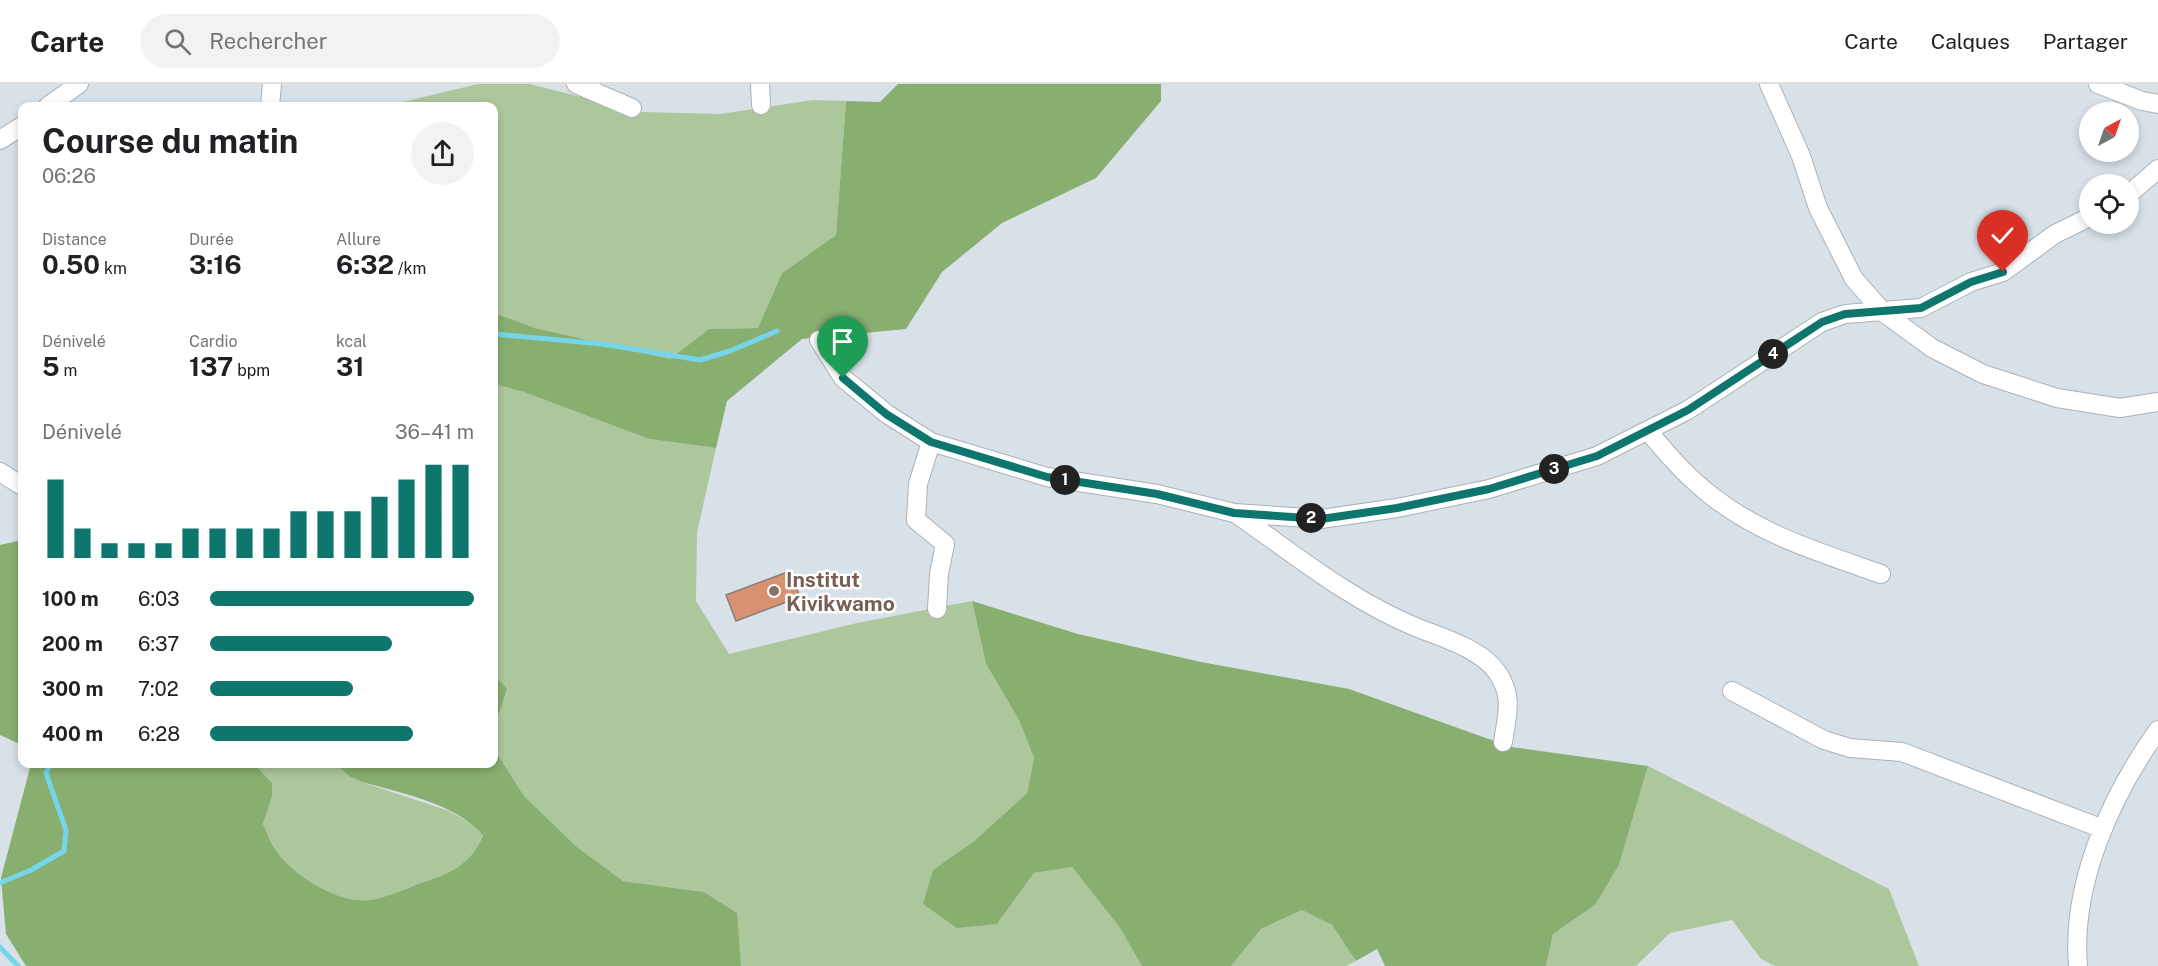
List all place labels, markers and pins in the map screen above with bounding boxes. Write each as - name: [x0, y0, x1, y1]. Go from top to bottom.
- pin: [1977, 210, 2028, 272]
- pin: [817, 316, 868, 378]
- pin: 4: [1758, 339, 1788, 369]
- pin: 3: [1539, 454, 1569, 484]
- pin: 1: [1050, 465, 1080, 495]
- pin: 2: [1296, 503, 1326, 533]
- place label: Institut Kivikwamo: [786, 567, 895, 616]
- marker: Institut Kivikwamo: [767, 584, 781, 598]

